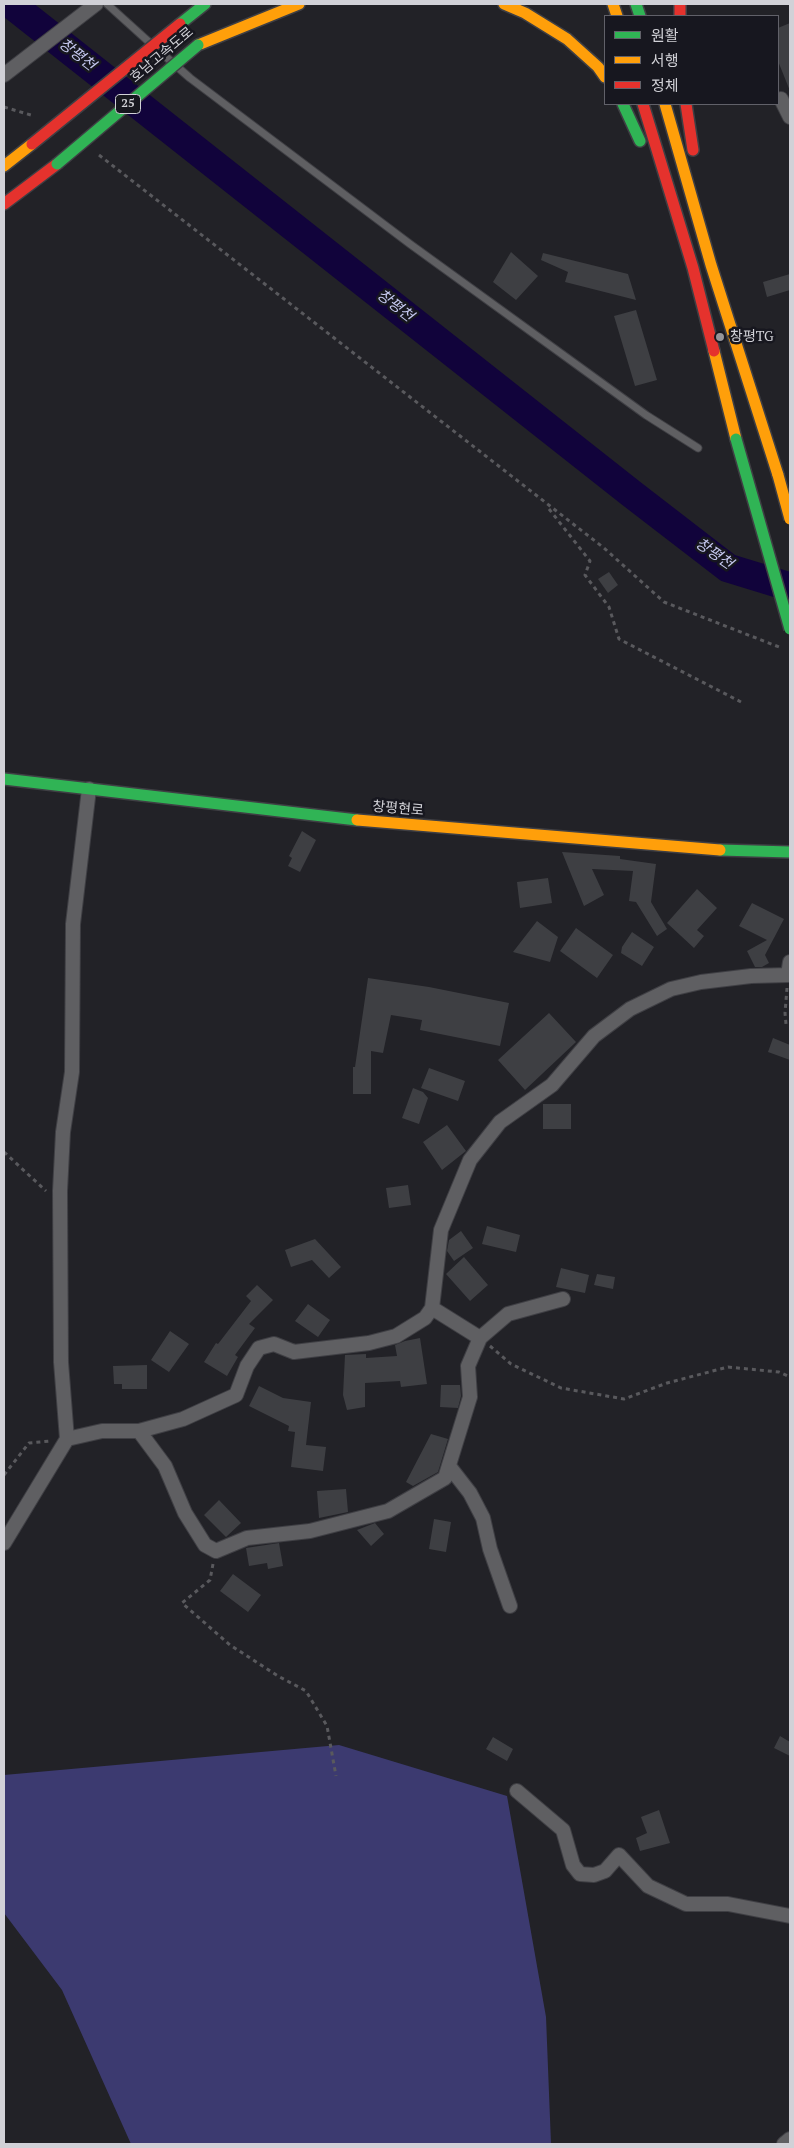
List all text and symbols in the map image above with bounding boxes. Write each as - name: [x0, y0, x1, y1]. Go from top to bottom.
- legend: [604, 15, 779, 105]
- street label: 호남고속도로: [127, 24, 197, 86]
- text: 원활: [651, 25, 679, 45]
- water label: 창평천: [55, 35, 99, 75]
- text: 서행: [651, 50, 679, 70]
- text: 정체: [651, 75, 679, 95]
- road number: 25: [116, 95, 140, 114]
- water label: 창평천: [373, 286, 417, 326]
- place label: 창평TG: [730, 329, 774, 345]
- marker: 창평TG: [714, 331, 726, 343]
- water label: 창평천: [692, 535, 736, 573]
- street label: 창평현로: [372, 798, 424, 820]

